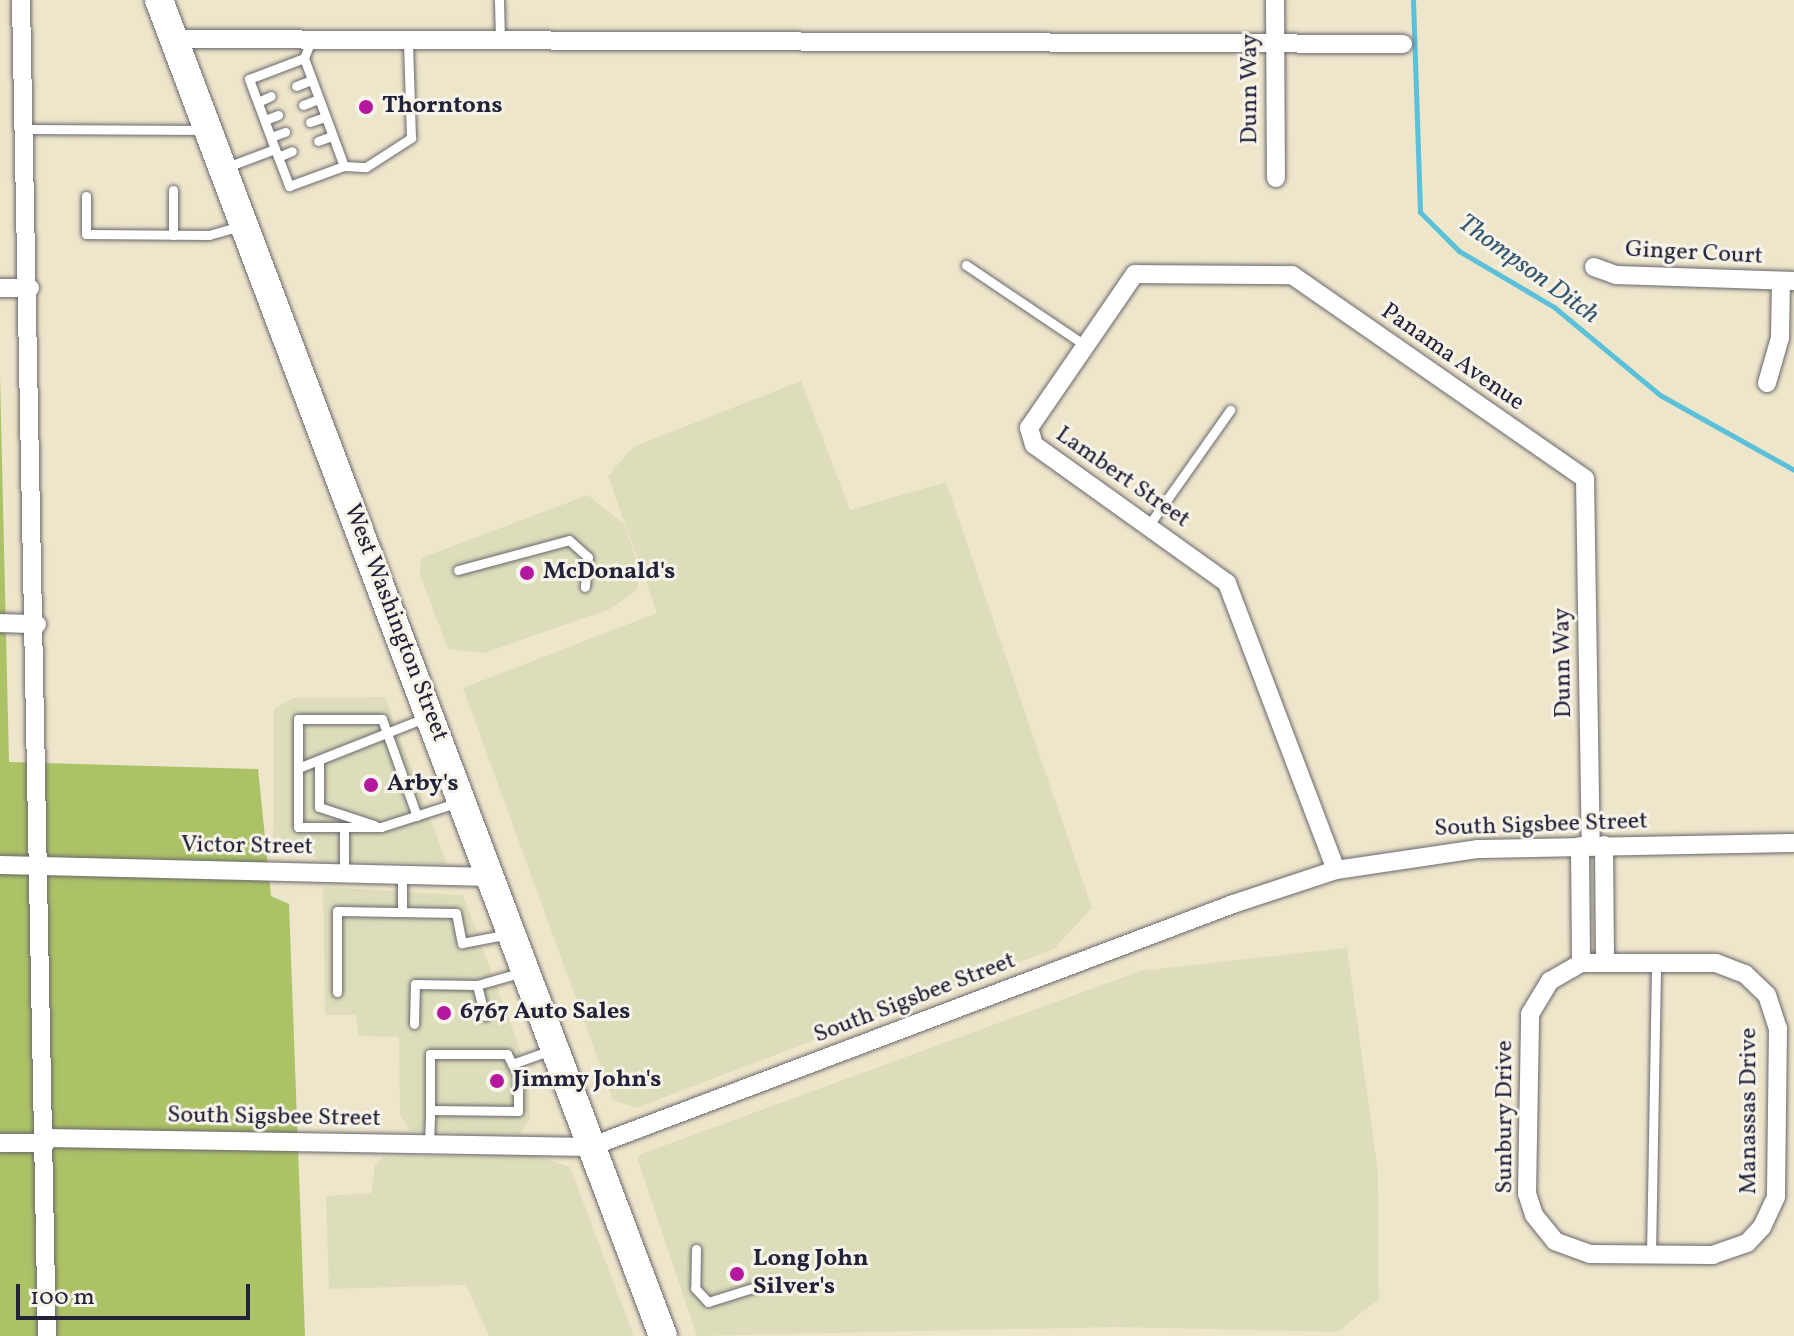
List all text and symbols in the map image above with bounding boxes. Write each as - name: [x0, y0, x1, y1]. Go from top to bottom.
- street label: Dunn Way: [1237, 33, 1265, 145]
- place label: Thorntons: [382, 93, 503, 121]
- marker: Thorntons: [357, 98, 375, 116]
- water label: Thompson Ditch: [1451, 208, 1605, 332]
- street label: Ginger Court: [1624, 236, 1764, 272]
- street label: Panama Avenue: [1375, 298, 1529, 418]
- street label: Lambert Street: [1049, 421, 1195, 535]
- street label: West Washington Street: [336, 500, 454, 746]
- place label: McDonald's: [543, 559, 675, 587]
- marker: McDonald's: [518, 564, 536, 582]
- street label: Dunn Way: [1549, 607, 1579, 719]
- place label: Arby's: [387, 771, 459, 799]
- marker: Arby's: [362, 776, 380, 794]
- street label: South Sigsbee Street: [1434, 808, 1648, 844]
- street label: Victor Street: [181, 831, 313, 863]
- street label: South Sigsbee Street: [810, 947, 1020, 1051]
- place label: 6767 Auto Sales: [460, 999, 630, 1027]
- marker: 6767 Auto Sales: [435, 1004, 453, 1022]
- street label: Manassas Drive: [1736, 1028, 1764, 1194]
- street label: Sunbury Drive: [1492, 1040, 1520, 1194]
- place label: Jimmy John's: [513, 1067, 662, 1095]
- marker: Jimmy John's: [488, 1072, 506, 1090]
- street label: South Sigsbee Street: [167, 1102, 381, 1134]
- place label: Long John Silver's: [753, 1246, 869, 1302]
- marker: Long John Silver's: [728, 1265, 746, 1283]
- scale bar: [20, 1268, 254, 1318]
- text: 100 m: [30, 1281, 95, 1315]

